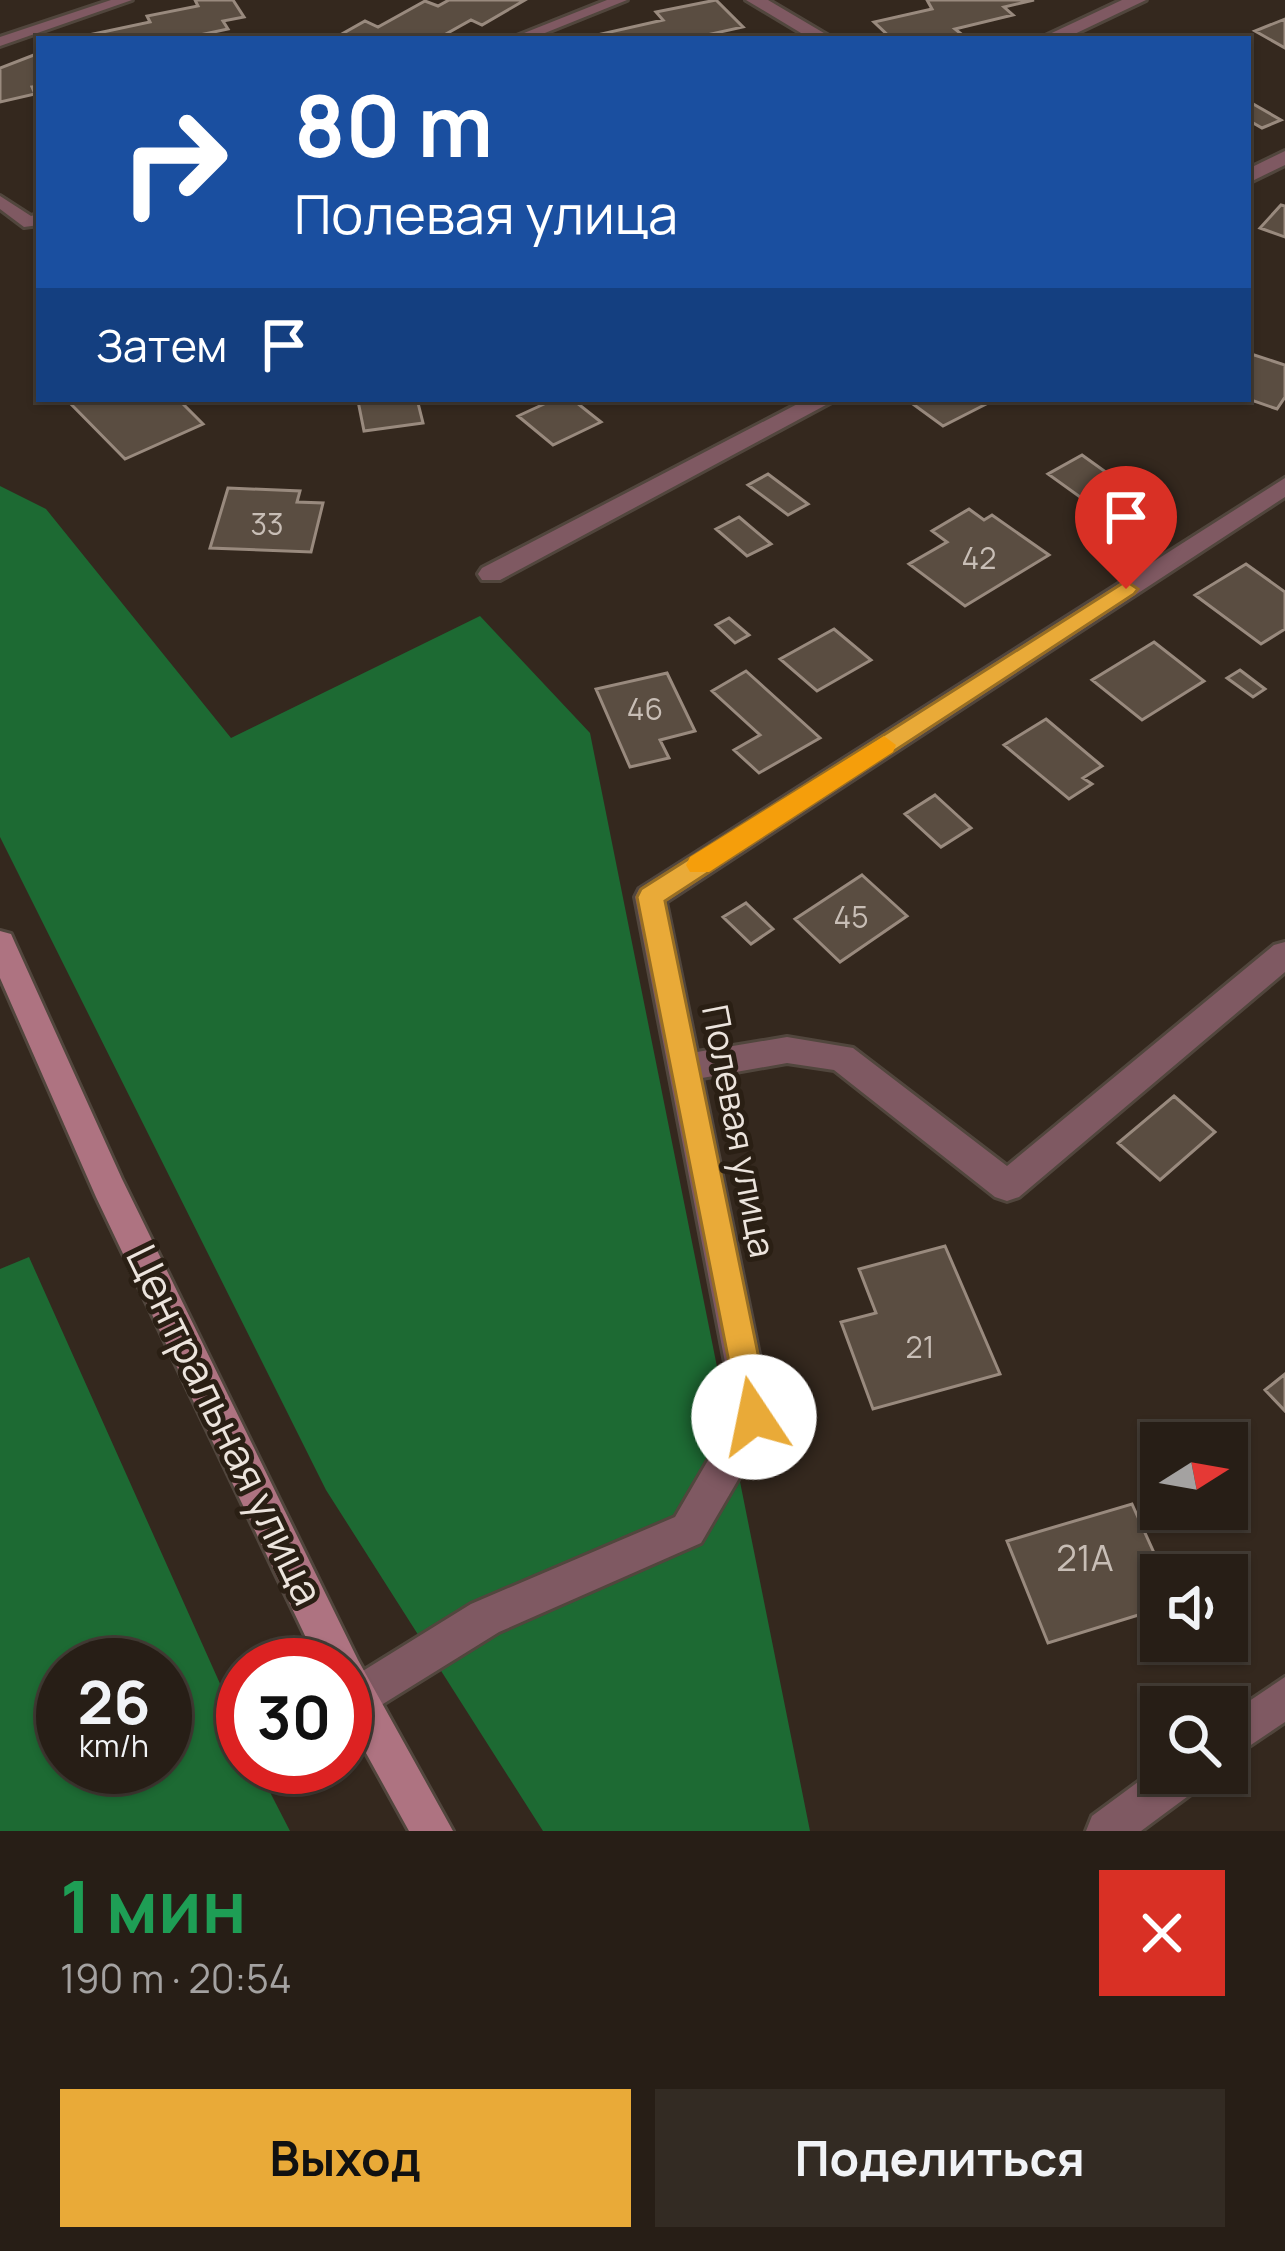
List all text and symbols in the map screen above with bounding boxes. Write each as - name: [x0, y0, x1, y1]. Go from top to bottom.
- text: 80 m: [294, 67, 493, 182]
- icon: right: [96, 84, 252, 240]
- text: Полевая улица: [294, 176, 678, 250]
- icon: arrive: [251, 312, 317, 378]
- text: Затем: [96, 314, 227, 376]
- pin: [1075, 466, 1177, 589]
- icon: arrive: [1093, 484, 1159, 550]
- house number: 33: [250, 503, 284, 544]
- house number: 42: [962, 537, 996, 578]
- house number: 46: [627, 688, 663, 729]
- house number: 45: [833, 896, 869, 937]
- street label: Полевая улица: [691, 1001, 788, 1261]
- street label: Центральная улица: [114, 1235, 338, 1614]
- house number: 21: [906, 1326, 934, 1367]
- position arrow: [691, 1354, 817, 1480]
- north arrow: [1140, 1422, 1248, 1530]
- map controls: [1140, 1422, 1248, 1794]
- house number: 21А: [1056, 1533, 1114, 1582]
- button: sound: [1140, 1554, 1248, 1662]
- speed limit sign: 30: [216, 1638, 372, 1794]
- text: 26: [77, 1660, 151, 1742]
- button: search: [1140, 1686, 1248, 1794]
- text: km/h: [79, 1725, 149, 1766]
- text: 1 мин: [60, 1856, 247, 1955]
- button: close: [1099, 1870, 1225, 1996]
- text: 190 m · 20:54: [60, 1951, 292, 2005]
- button: Выход: [60, 2089, 631, 2227]
- button: Поделиться: [655, 2089, 1225, 2227]

